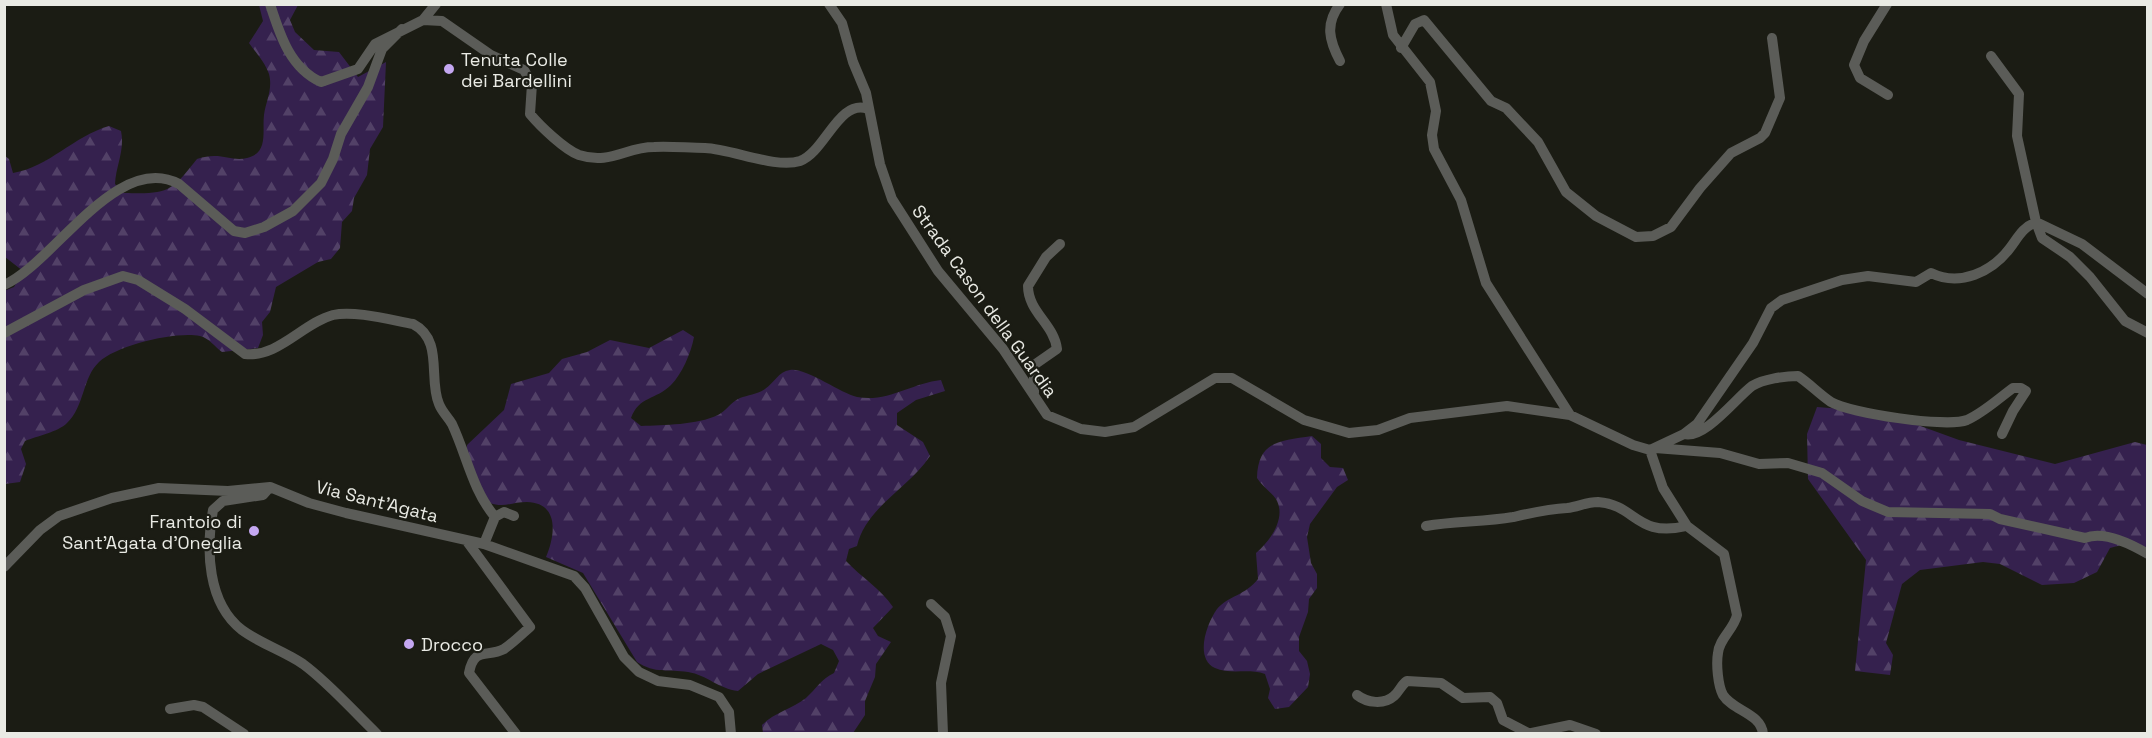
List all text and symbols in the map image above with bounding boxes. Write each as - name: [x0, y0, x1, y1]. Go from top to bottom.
- place label: Tenuta Colle dei Bardellini: [461, 48, 572, 92]
- marker: Tenuta Colle dei Bardellini: [442, 62, 456, 76]
- street label: Strada Cason della Guardia: [907, 200, 1063, 402]
- street label: Via Sant'Agata: [313, 475, 441, 527]
- place label: Frantoio di Sant'Agata d'Oneglia: [62, 510, 242, 554]
- marker: Frantoio di Sant'Agata d'Oneglia: [247, 524, 261, 538]
- place label: Drocco: [421, 633, 483, 656]
- marker: Drocco: [402, 637, 416, 651]

